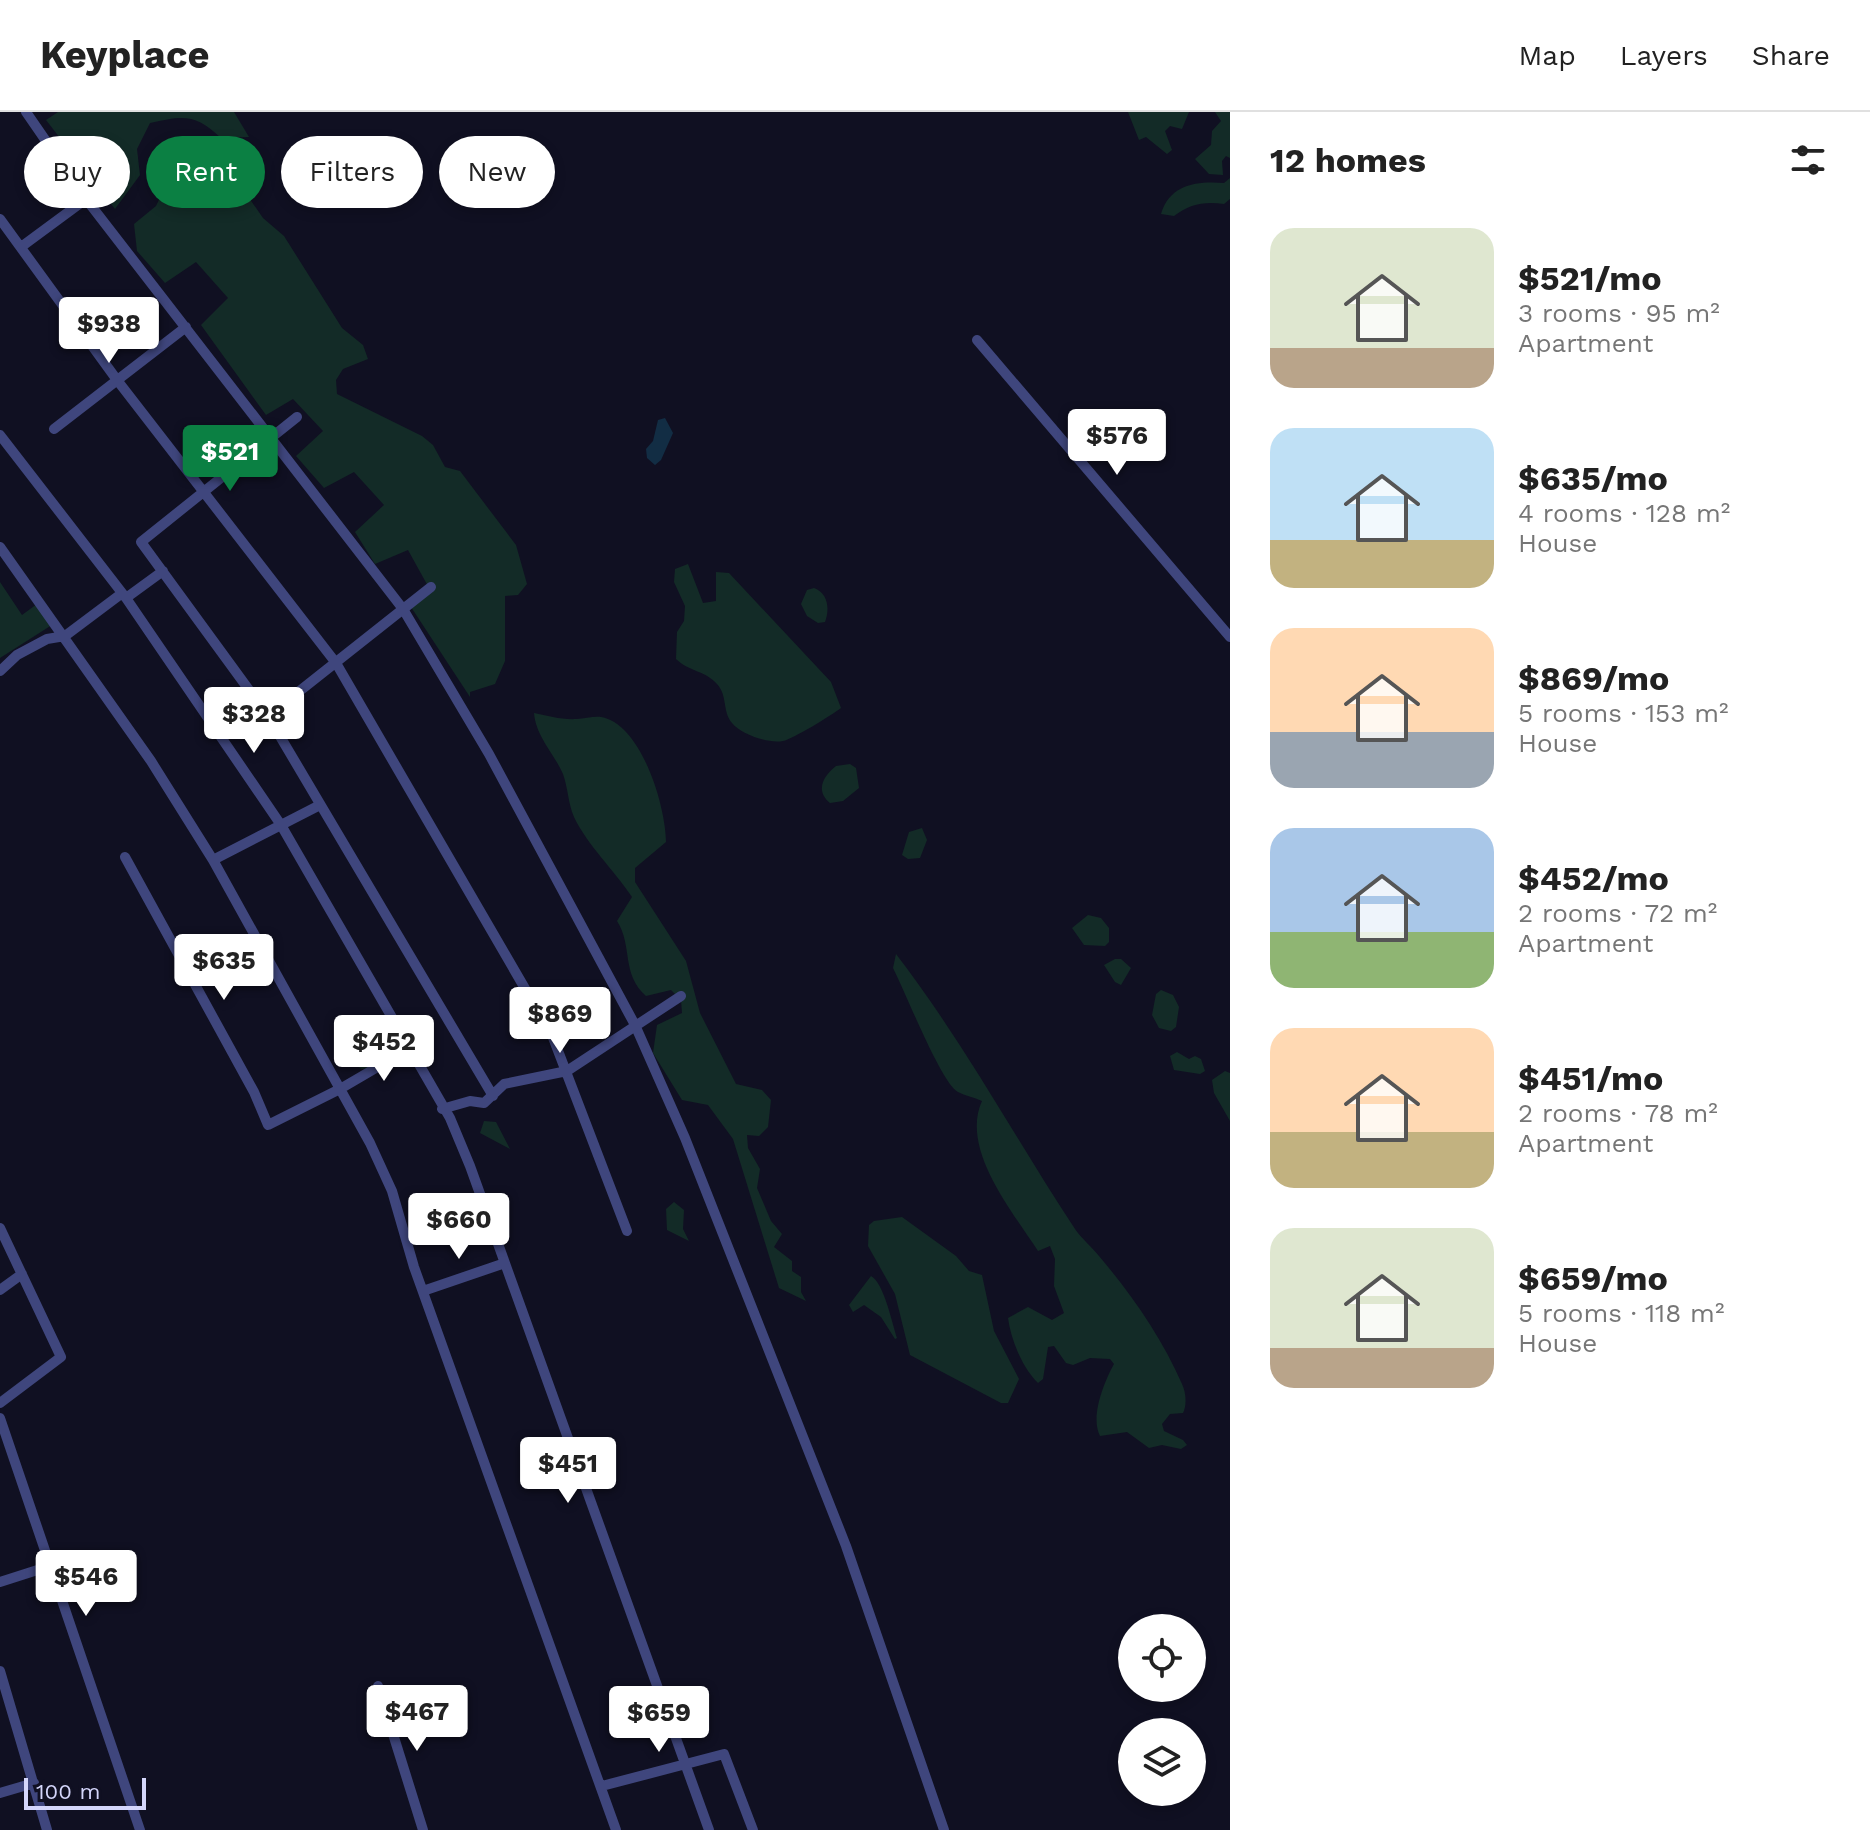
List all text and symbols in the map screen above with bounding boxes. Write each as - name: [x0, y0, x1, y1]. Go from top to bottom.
- text: Keyplace: [40, 33, 209, 77]
- text: Map: [1519, 39, 1576, 72]
- text: Layers: [1620, 39, 1708, 72]
- text: Share: [1752, 39, 1830, 72]
- chip: Buy: [24, 136, 130, 208]
- chip: Rent: [146, 136, 265, 208]
- chip: Filters: [281, 136, 423, 208]
- chip: New: [439, 136, 555, 208]
- icon: filters: [1786, 138, 1830, 182]
- text: 12 homes: [1270, 140, 1426, 180]
- text: $521/mo: [1518, 258, 1662, 298]
- icon: home: [1334, 260, 1430, 356]
- pin: $938: [62, 297, 156, 365]
- text: 3 rooms · 95 m²: [1518, 298, 1720, 328]
- text: $938: [77, 308, 141, 338]
- text: Apartment: [1518, 328, 1654, 358]
- pin: $576: [1070, 409, 1164, 477]
- text: $576: [1086, 420, 1148, 450]
- pin: $521: [183, 425, 277, 493]
- text: $521: [201, 436, 259, 466]
- text: $635/mo: [1518, 458, 1668, 498]
- icon: home: [1334, 460, 1430, 556]
- text: 4 rooms · 128 m²: [1518, 498, 1730, 528]
- text: House: [1518, 528, 1597, 558]
- text: $869/mo: [1518, 658, 1669, 698]
- icon: home: [1334, 660, 1430, 756]
- pin: $328: [207, 687, 301, 755]
- text: $328: [222, 698, 286, 728]
- text: 5 rooms · 153 m²: [1518, 698, 1729, 728]
- text: House: [1518, 728, 1597, 758]
- text: $452/mo: [1518, 858, 1669, 898]
- icon: home: [1334, 860, 1430, 956]
- text: 2 rooms · 72 m²: [1518, 898, 1717, 928]
- text: Apartment: [1518, 928, 1654, 958]
- pin: $635: [177, 934, 271, 1002]
- text: $635: [192, 945, 256, 975]
- pin: $869: [513, 987, 607, 1055]
- text: $869: [527, 998, 593, 1028]
- pin: $452: [337, 1015, 431, 1083]
- text: $452: [352, 1026, 416, 1056]
- text: $451/mo: [1518, 1058, 1663, 1098]
- icon: home: [1334, 1060, 1430, 1156]
- text: 2 rooms · 78 m²: [1518, 1098, 1718, 1128]
- text: Apartment: [1518, 1128, 1654, 1158]
- pin: $660: [412, 1193, 506, 1261]
- text: $660: [426, 1204, 492, 1234]
- text: $659/mo: [1518, 1258, 1668, 1298]
- icon: home: [1334, 1260, 1430, 1356]
- text: 5 rooms · 118 m²: [1518, 1298, 1724, 1328]
- text: House: [1518, 1328, 1597, 1358]
- pin: $451: [521, 1437, 615, 1505]
- text: $451: [538, 1448, 598, 1478]
- pin: $546: [39, 1550, 133, 1618]
- text: $546: [54, 1561, 118, 1591]
- map controls: [1118, 1614, 1206, 1806]
- button: locate: [1118, 1614, 1206, 1702]
- pin: $467: [370, 1685, 464, 1753]
- pin: $659: [612, 1686, 706, 1754]
- text: $467: [385, 1696, 449, 1726]
- text: $659: [627, 1697, 691, 1727]
- button: layers: [1118, 1718, 1206, 1806]
- scale bar: [24, 1774, 146, 1810]
- text: 100 m: [36, 1779, 100, 1804]

